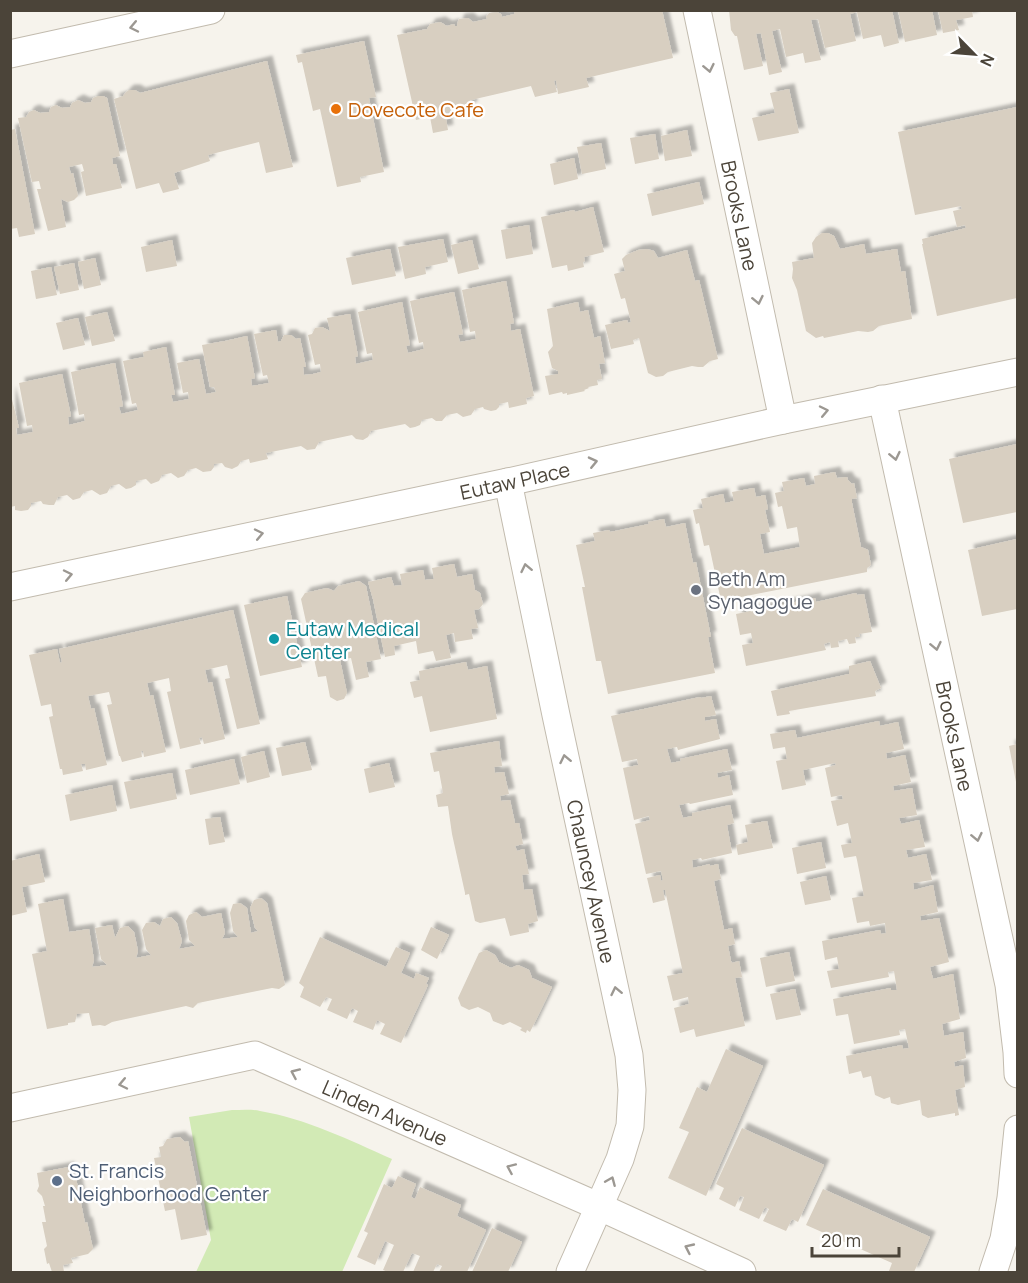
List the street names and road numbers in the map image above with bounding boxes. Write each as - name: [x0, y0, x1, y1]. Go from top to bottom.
- street label: Brooks Lane: [715, 158, 765, 273]
- street label: Eutaw Place: [457, 455, 572, 505]
- street label: Brooks Lane: [930, 679, 980, 794]
- street label: Chauncey Avenue: [561, 797, 622, 966]
- street label: Linden Avenue: [318, 1073, 452, 1152]

